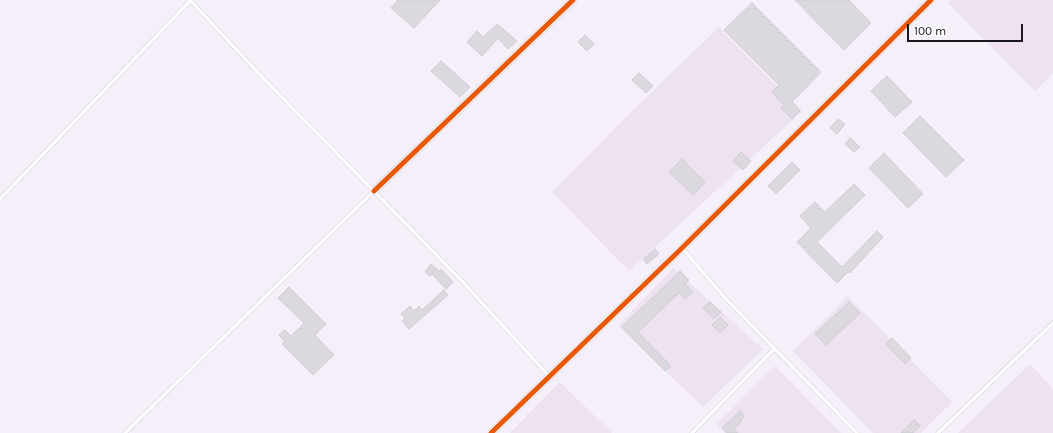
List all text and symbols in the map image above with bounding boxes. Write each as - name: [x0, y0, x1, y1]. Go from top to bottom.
- scale bar: [909, 16, 1025, 42]
- text: 100 m: [914, 24, 946, 38]

